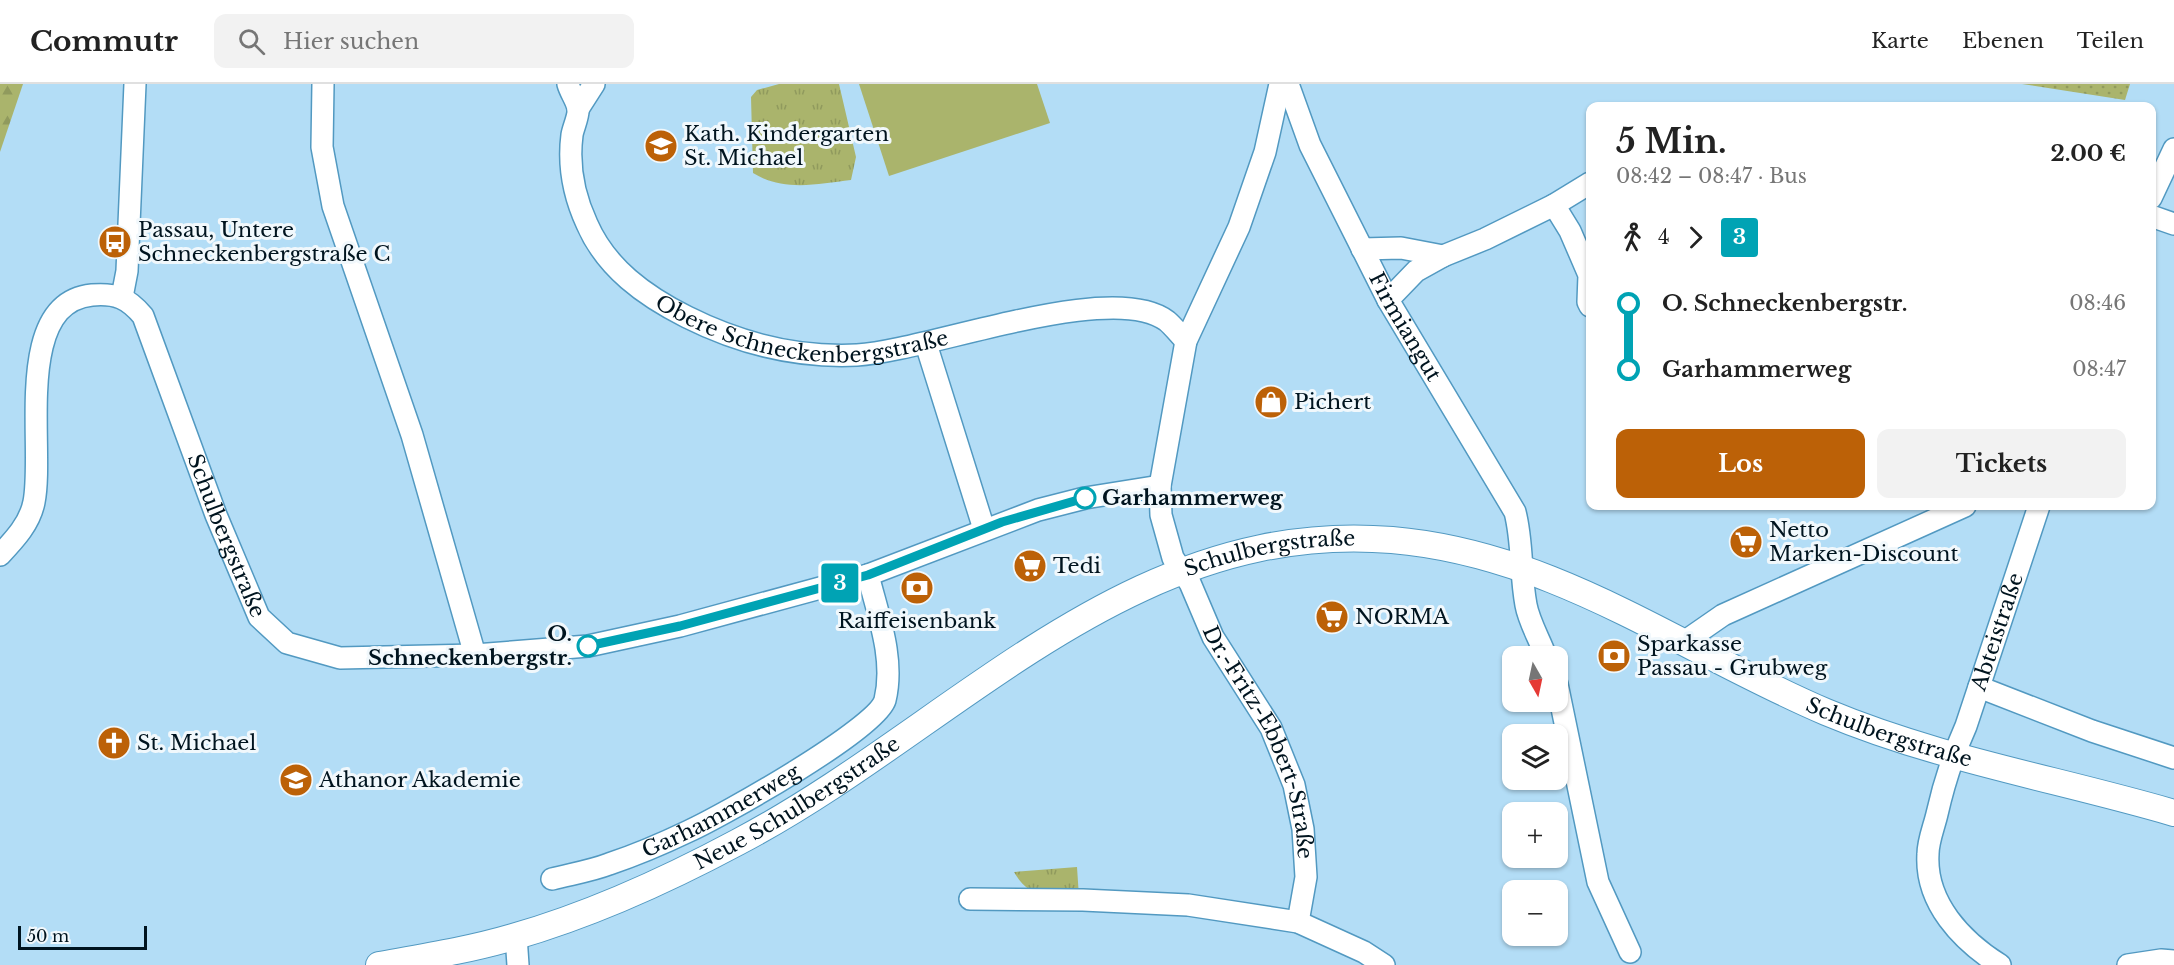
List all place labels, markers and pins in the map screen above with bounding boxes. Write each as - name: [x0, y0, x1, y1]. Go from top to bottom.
- place label: Kath. Kindergarten St. Michael: [684, 121, 889, 171]
- school or university icon: Kath. Kindergarten St. Michael: [643, 128, 679, 164]
- place label: Passau, Untere Schneckenbergstraße C: [138, 217, 390, 267]
- bus stop icon: Passau, Untere Schneckenbergstraße C: [97, 224, 133, 260]
- shop icon: Pichert: [1253, 384, 1289, 420]
- place label: Pichert: [1294, 389, 1371, 415]
- place label: Garhammerweg: [1102, 485, 1284, 511]
- marker: Garhammerweg: [1074, 487, 1096, 509]
- place label: Netto Marken-Discount: [1769, 517, 1958, 567]
- supermarket icon: Netto Marken-Discount: [1728, 524, 1764, 560]
- supermarket icon: Tedi: [1012, 548, 1048, 584]
- place label: Tedi: [1053, 553, 1101, 579]
- bank icon: Raiffeisenbank: [899, 570, 935, 606]
- supermarket icon: NORMA: [1314, 599, 1350, 635]
- place label: NORMA: [1355, 604, 1450, 630]
- place label: Raiffeisenbank: [838, 608, 996, 634]
- place label: O. Schneckenbergstr.: [368, 621, 572, 671]
- place label: Sparkasse Passau - Grubweg: [1637, 631, 1828, 681]
- marker: O. Schneckenbergstr.: [577, 635, 599, 657]
- bank icon: Sparkasse Passau - Grubweg: [1596, 638, 1632, 674]
- church icon: St. Michael: [96, 725, 132, 761]
- place label: St. Michael: [137, 730, 256, 756]
- school or university icon: Athanor Akademie: [278, 762, 314, 798]
- place label: Athanor Akademie: [318, 767, 521, 793]

